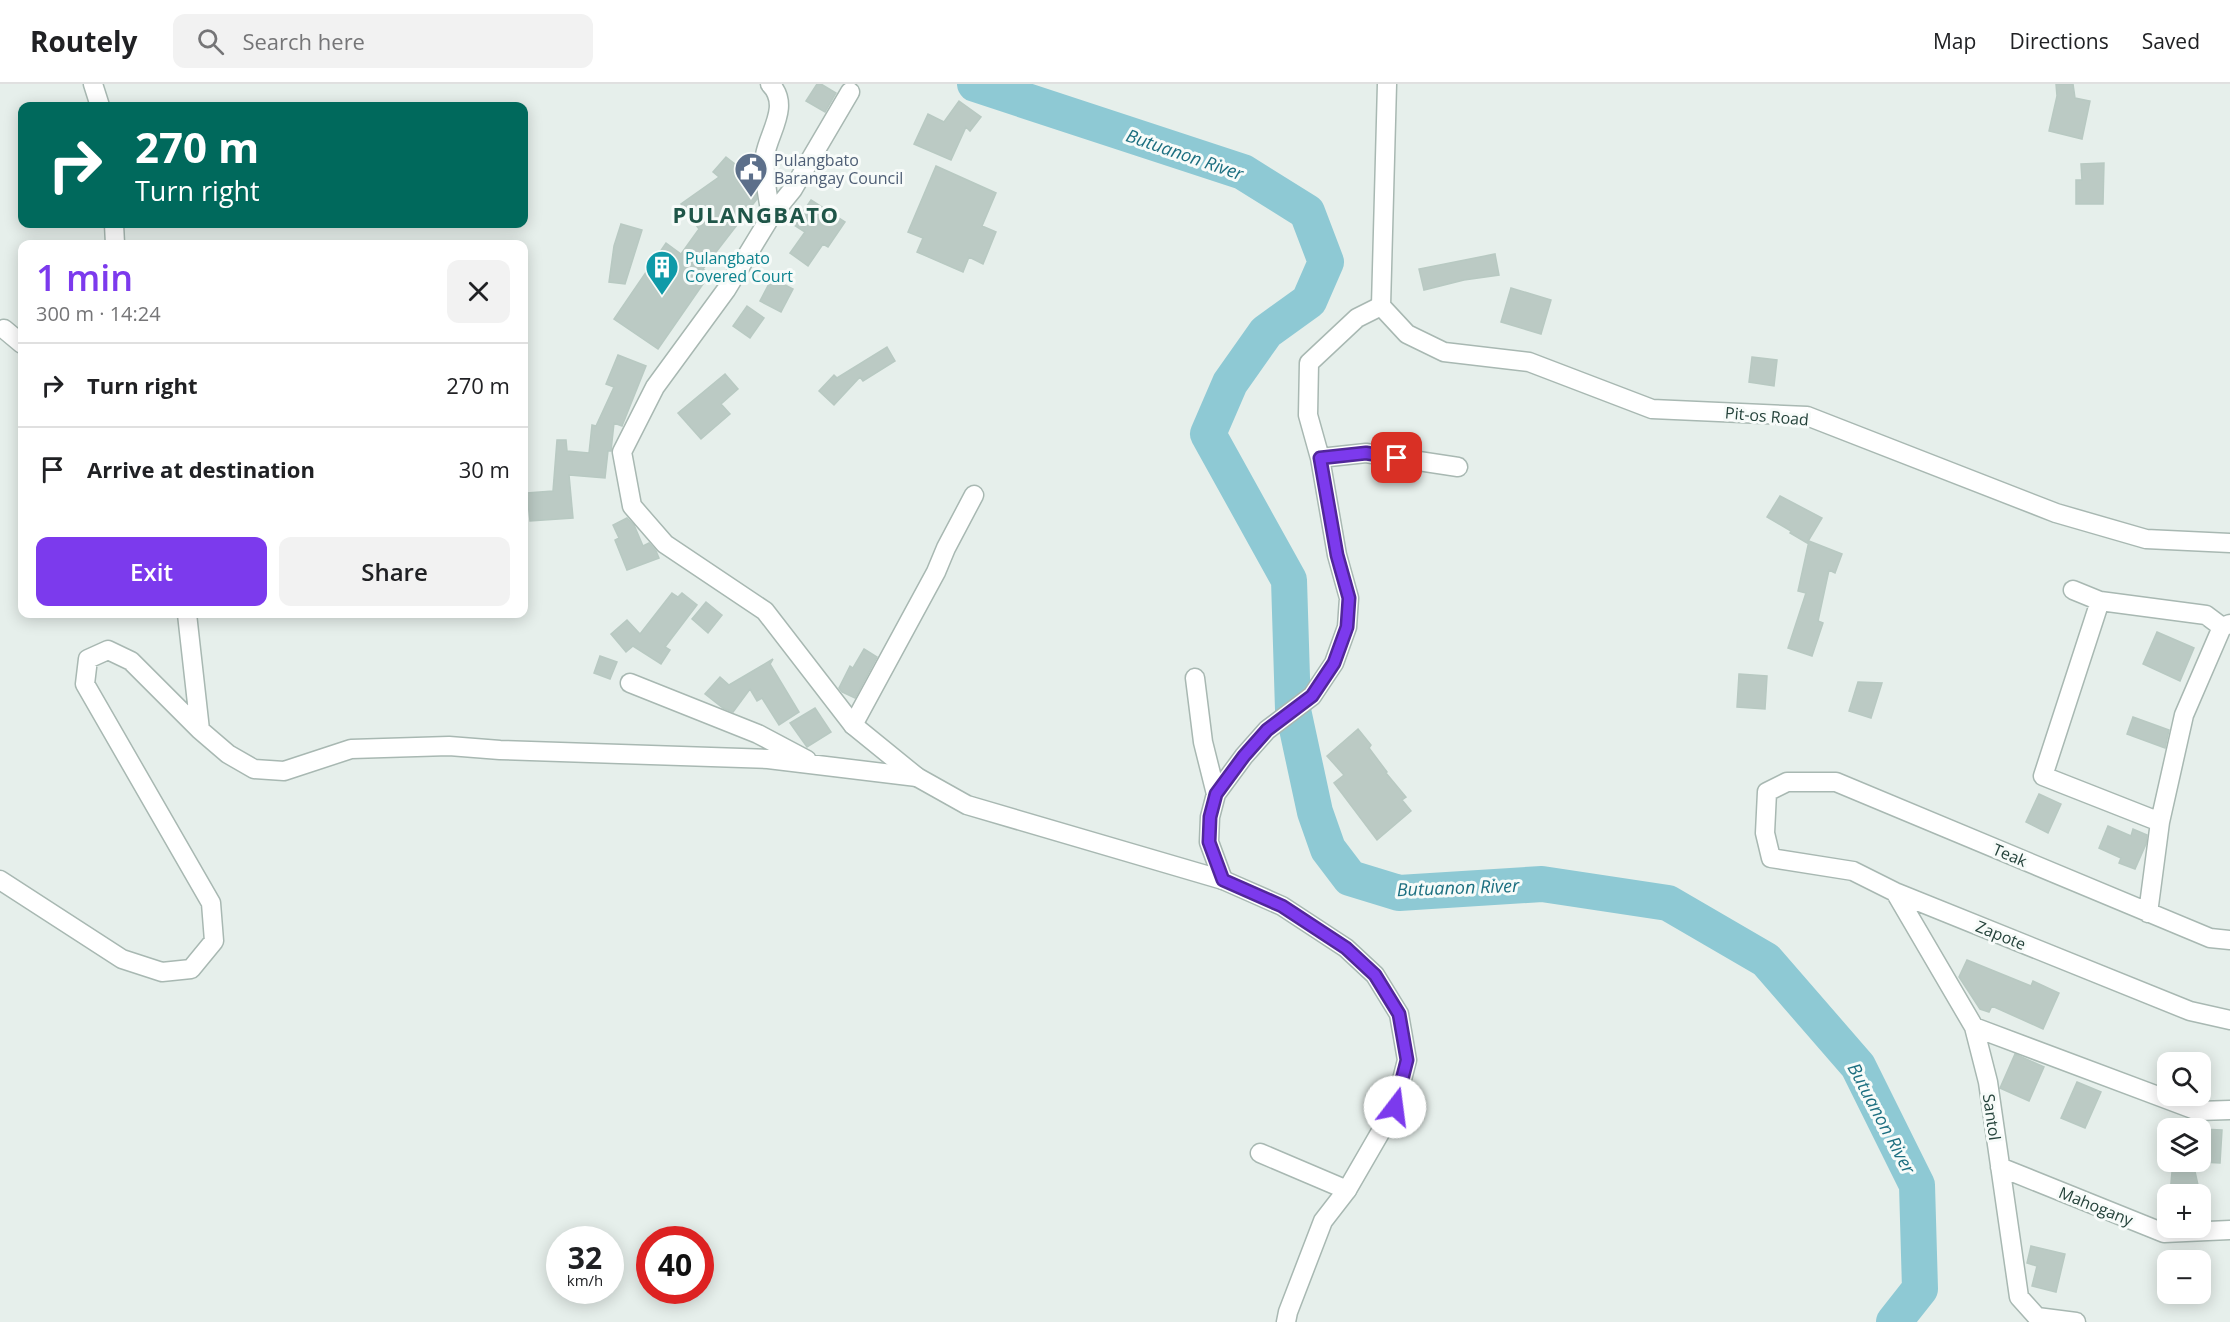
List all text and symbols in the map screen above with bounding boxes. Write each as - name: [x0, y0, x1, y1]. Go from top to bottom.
- search box: [173, 14, 593, 68]
- text: Routely: [30, 22, 137, 60]
- icon: search: [194, 25, 227, 58]
- text: Search here: [242, 26, 365, 56]
- text: Map: [1933, 27, 1976, 55]
- text: Directions: [2009, 27, 2109, 55]
- text: Saved: [2142, 27, 2200, 55]
- text: 270 m: [135, 118, 259, 175]
- water label: Butuanon River: [1123, 123, 1248, 186]
- icon: right: [36, 126, 114, 204]
- place label: Pulangbato Barangay Council: [774, 149, 903, 189]
- public building icon: Pulangbato Barangay Council: [733, 151, 769, 198]
- text: Turn right: [135, 172, 260, 209]
- district label: PULANGBATO: [672, 199, 840, 229]
- place label: Pulangbato Covered Court: [685, 247, 793, 287]
- building icon: Pulangbato Covered Court: [644, 249, 680, 296]
- text: 1 min: [36, 253, 133, 302]
- button: close: [447, 260, 510, 323]
- text: 300 m · 14:24: [36, 300, 161, 327]
- icon: right: [36, 369, 69, 402]
- text: Turn right: [87, 370, 198, 400]
- text: 270 m: [446, 370, 510, 400]
- street label: Pit-os Road: [1724, 401, 1810, 431]
- pin: [1371, 432, 1422, 483]
- icon: arrive: [1380, 441, 1413, 474]
- icon: arrive: [36, 453, 69, 486]
- text: Arrive at destination: [87, 454, 315, 484]
- text: 30 m: [459, 454, 510, 484]
- button: Exit: [36, 537, 267, 606]
- button: Share: [279, 537, 510, 606]
- street label: Teak: [1990, 838, 2031, 872]
- water label: Butuanon River: [1396, 873, 1520, 901]
- street label: Zapote: [1973, 915, 2029, 955]
- map controls: [2157, 1052, 2211, 1304]
- button: search: [2157, 1052, 2211, 1106]
- water label: Butuanon River: [1843, 1058, 1922, 1178]
- position arrow: [1363, 1075, 1427, 1139]
- street label: Santol: [1978, 1092, 2006, 1142]
- button: layers: [2157, 1118, 2211, 1172]
- street label: Mahogany: [2056, 1181, 2137, 1231]
- button: +: [2157, 1184, 2211, 1238]
- speed limit sign: 40: [636, 1226, 714, 1304]
- text: 32: [568, 1237, 602, 1278]
- button: −: [2157, 1250, 2211, 1304]
- text: km/h: [567, 1270, 603, 1290]

